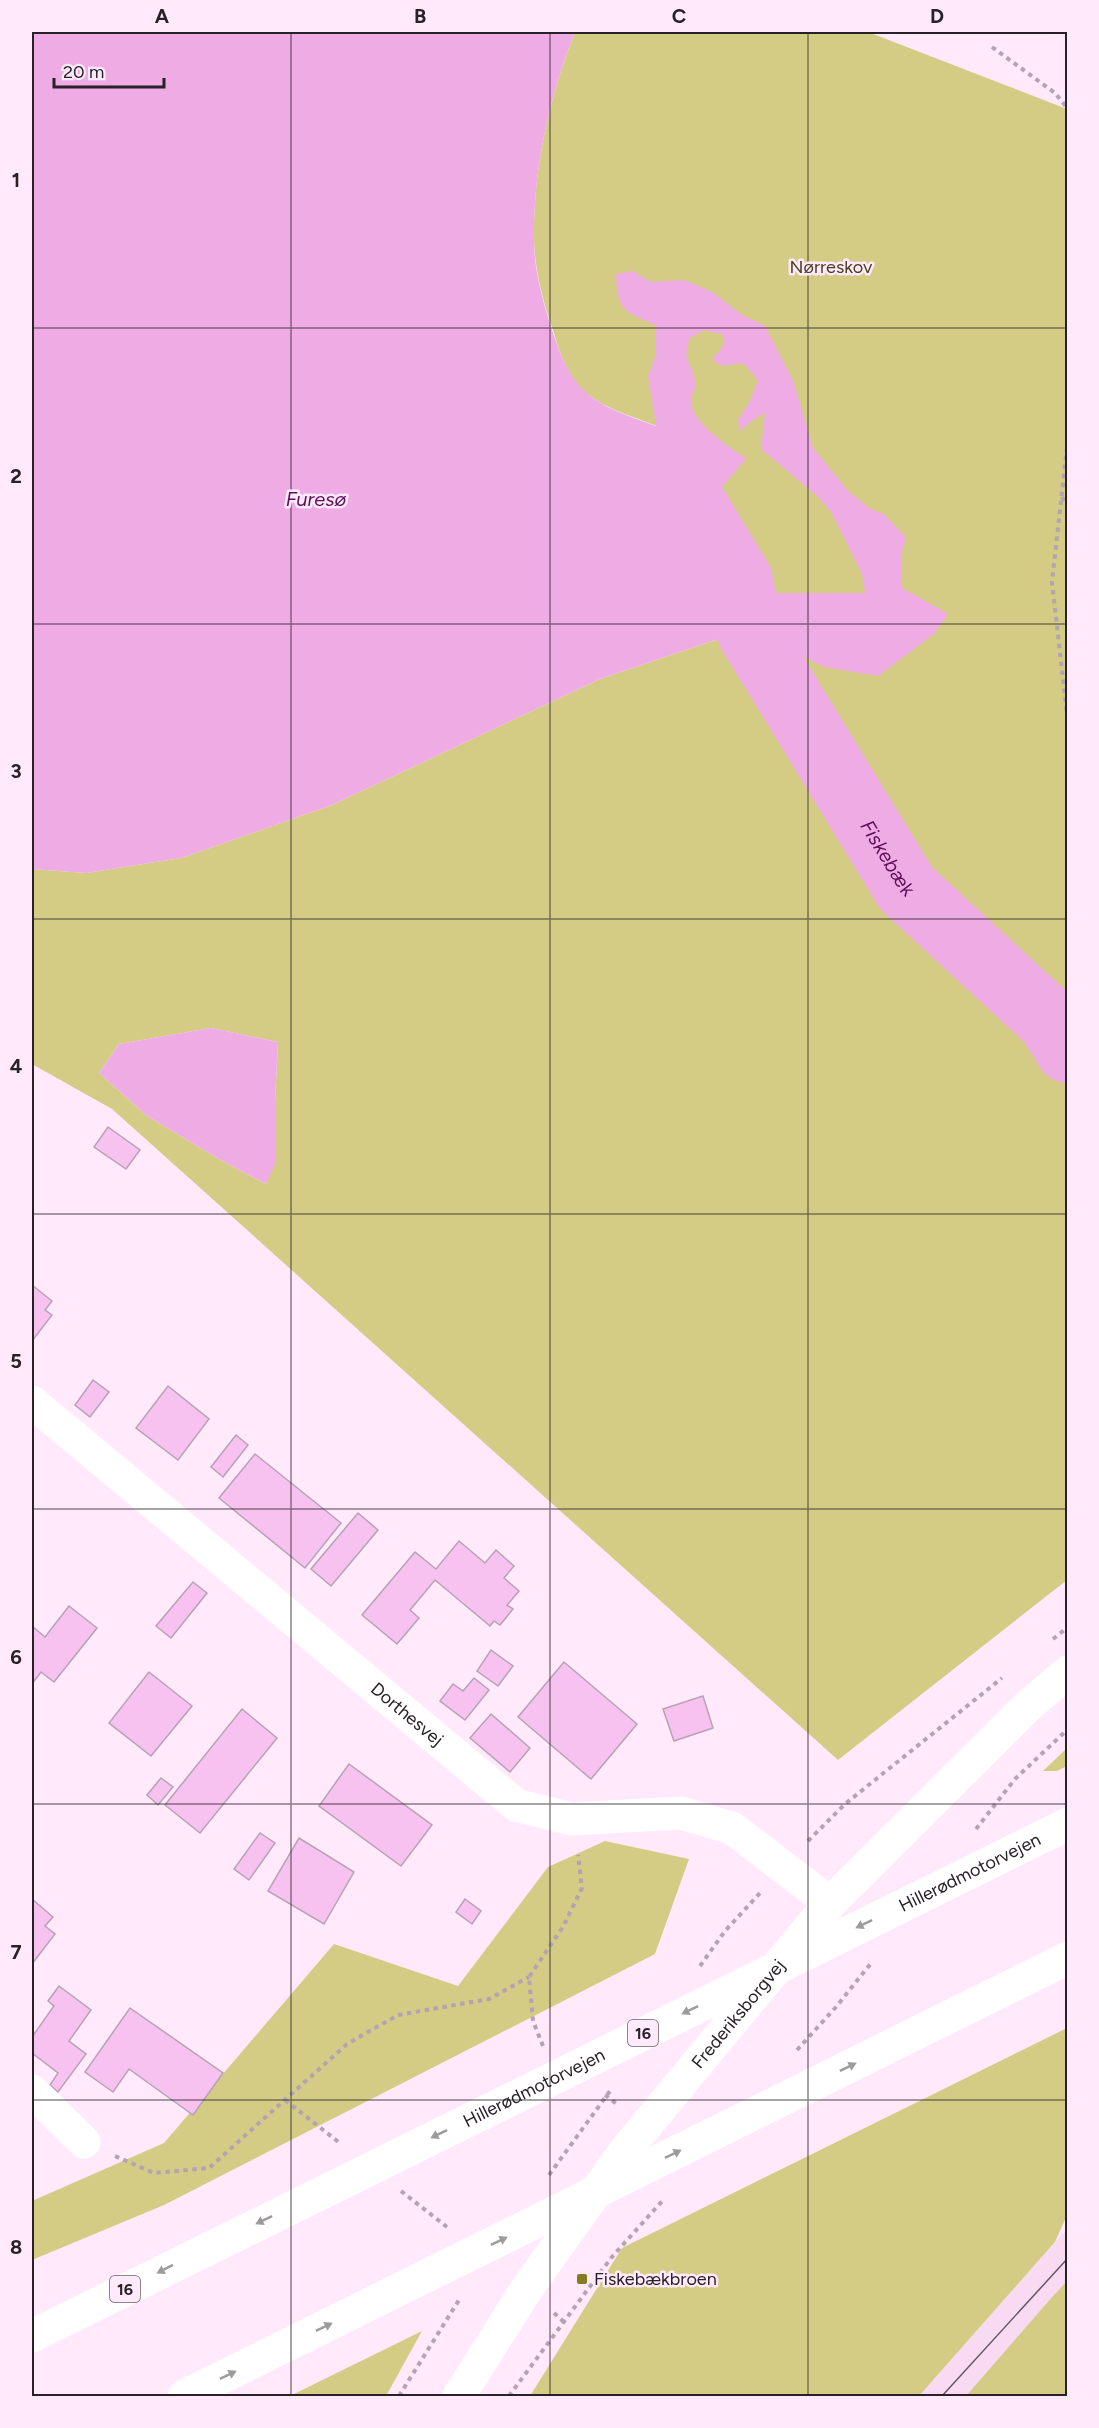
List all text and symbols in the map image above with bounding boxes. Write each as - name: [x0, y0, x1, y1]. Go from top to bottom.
- text: A: [155, 4, 170, 28]
- text: B: [414, 4, 426, 28]
- text: C: [672, 4, 686, 28]
- text: D: [930, 4, 944, 28]
- scale bar: [54, 51, 164, 89]
- text: 20 m: [63, 61, 104, 83]
- text: 1: [12, 168, 20, 192]
- park label: Nørreskov: [790, 256, 873, 278]
- text: 2: [10, 464, 22, 488]
- water label: Furesø: [286, 487, 347, 511]
- text: 3: [10, 759, 22, 783]
- water label: Fiskebæk: [855, 816, 920, 902]
- text: 4: [10, 1054, 23, 1078]
- text: 5: [10, 1349, 22, 1373]
- text: 6: [10, 1645, 22, 1669]
- street label: Dorthesvej: [366, 1678, 448, 1751]
- street label: Hillerødmotorvejen: [895, 1828, 1044, 1917]
- one-way arrow: [856, 1919, 873, 1928]
- text: 7: [10, 1940, 22, 1964]
- street label: Frederiksborgvej: [687, 1955, 790, 2073]
- one-way arrow: [681, 2005, 698, 2015]
- road number: 16: [628, 2020, 658, 2046]
- street label: Hillerødmotorvejen: [460, 2044, 609, 2132]
- one-way arrow: [839, 2063, 856, 2072]
- one-way arrow: [431, 2129, 448, 2138]
- one-way arrow: [665, 2149, 682, 2159]
- one-way arrow: [256, 2215, 273, 2224]
- text: 8: [10, 2235, 22, 2259]
- one-way arrow: [490, 2236, 507, 2245]
- one-way arrow: [157, 2264, 174, 2274]
- place label: Fiskebækbroen: [594, 2268, 717, 2290]
- marker: Fiskebækbroen: [575, 2272, 589, 2286]
- road number: 16: [110, 2276, 140, 2302]
- one-way arrow: [315, 2323, 333, 2333]
- one-way arrow: [220, 2370, 237, 2380]

